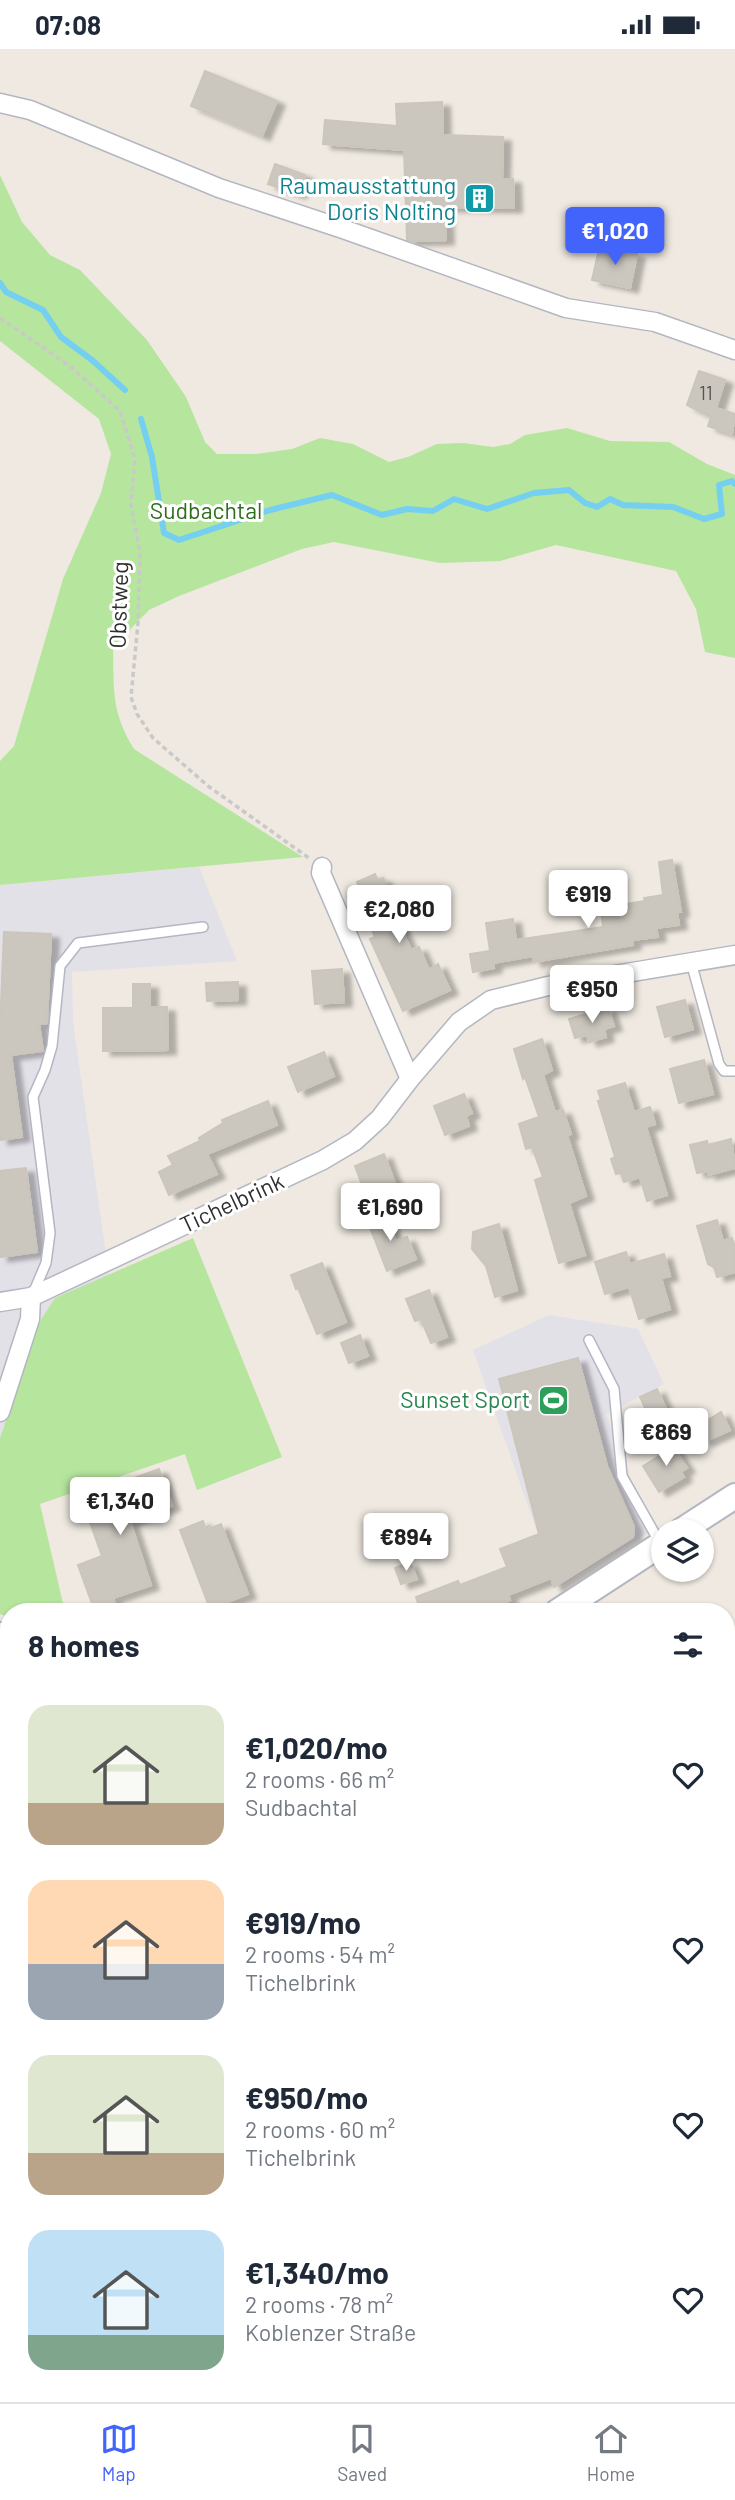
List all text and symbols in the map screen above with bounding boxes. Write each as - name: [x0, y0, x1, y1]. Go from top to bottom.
- text: 07:08: [35, 9, 101, 40]
- place label: Raumausstattung Doris Nolting: [279, 171, 456, 225]
- building icon: Raumausstattung Doris Nolting: [462, 182, 496, 216]
- pin: €1,020: [558, 207, 672, 267]
- text: €1,020: [581, 216, 649, 244]
- house number: 11: [699, 381, 713, 404]
- park label: Sudbachtal: [150, 496, 262, 524]
- street label: Obstweg: [102, 561, 134, 649]
- pin: €919: [547, 871, 629, 930]
- text: €919: [565, 879, 611, 907]
- pin: €2,080: [342, 885, 456, 945]
- text: €2,080: [363, 894, 435, 922]
- pin: €950: [551, 965, 633, 1025]
- text: €950: [566, 974, 618, 1002]
- street label: Tichelbrink: [175, 1166, 288, 1238]
- pin: €1,690: [333, 1183, 447, 1243]
- text: €1,690: [357, 1192, 423, 1220]
- sports icon: Sunset Sport: [536, 1383, 570, 1417]
- place label: Sunset Sport: [400, 1385, 530, 1413]
- pin: €869: [625, 1409, 707, 1468]
- text: €869: [640, 1417, 692, 1445]
- pin: €1,340: [63, 1477, 177, 1537]
- text: €1,340: [86, 1486, 154, 1514]
- pin: €894: [365, 1513, 447, 1573]
- map controls: [651, 1519, 714, 1582]
- button: layers: [651, 1519, 714, 1582]
- text: €894: [379, 1522, 433, 1550]
- icon: filters: [669, 1626, 707, 1664]
- text: 8 homes: [28, 1627, 139, 1663]
- text: €1,020/mo: [245, 1729, 388, 1765]
- icon: home: [84, 1733, 168, 1817]
- icon: heart: [669, 1756, 707, 1794]
- text: 2 rooms · 66 m²: [245, 1765, 394, 1793]
- text: Sudbachtal: [245, 1793, 357, 1821]
- text: €919/mo: [245, 1904, 361, 1940]
- icon: home: [84, 1908, 168, 1992]
- icon: heart: [669, 1931, 707, 1969]
- text: 2 rooms · 54 m²: [245, 1940, 395, 1968]
- text: Tichelbrink: [245, 1968, 356, 1996]
- text: €950/mo: [245, 2079, 368, 2115]
- icon: home: [84, 2083, 168, 2167]
- icon: heart: [669, 2106, 707, 2144]
- text: 2 rooms · 60 m²: [245, 2115, 395, 2143]
- text: Tichelbrink: [245, 2143, 356, 2171]
- text: €1,340/mo: [245, 2254, 389, 2290]
- icon: home: [84, 2258, 168, 2342]
- icon: heart: [669, 2281, 707, 2319]
- text: 2 rooms · 78 m²: [245, 2290, 393, 2318]
- text: Koblenzer Straße: [245, 2318, 416, 2346]
- tab: Map: [100, 2420, 138, 2485]
- tab: Saved: [337, 2420, 387, 2485]
- tab: Home: [587, 2420, 635, 2485]

